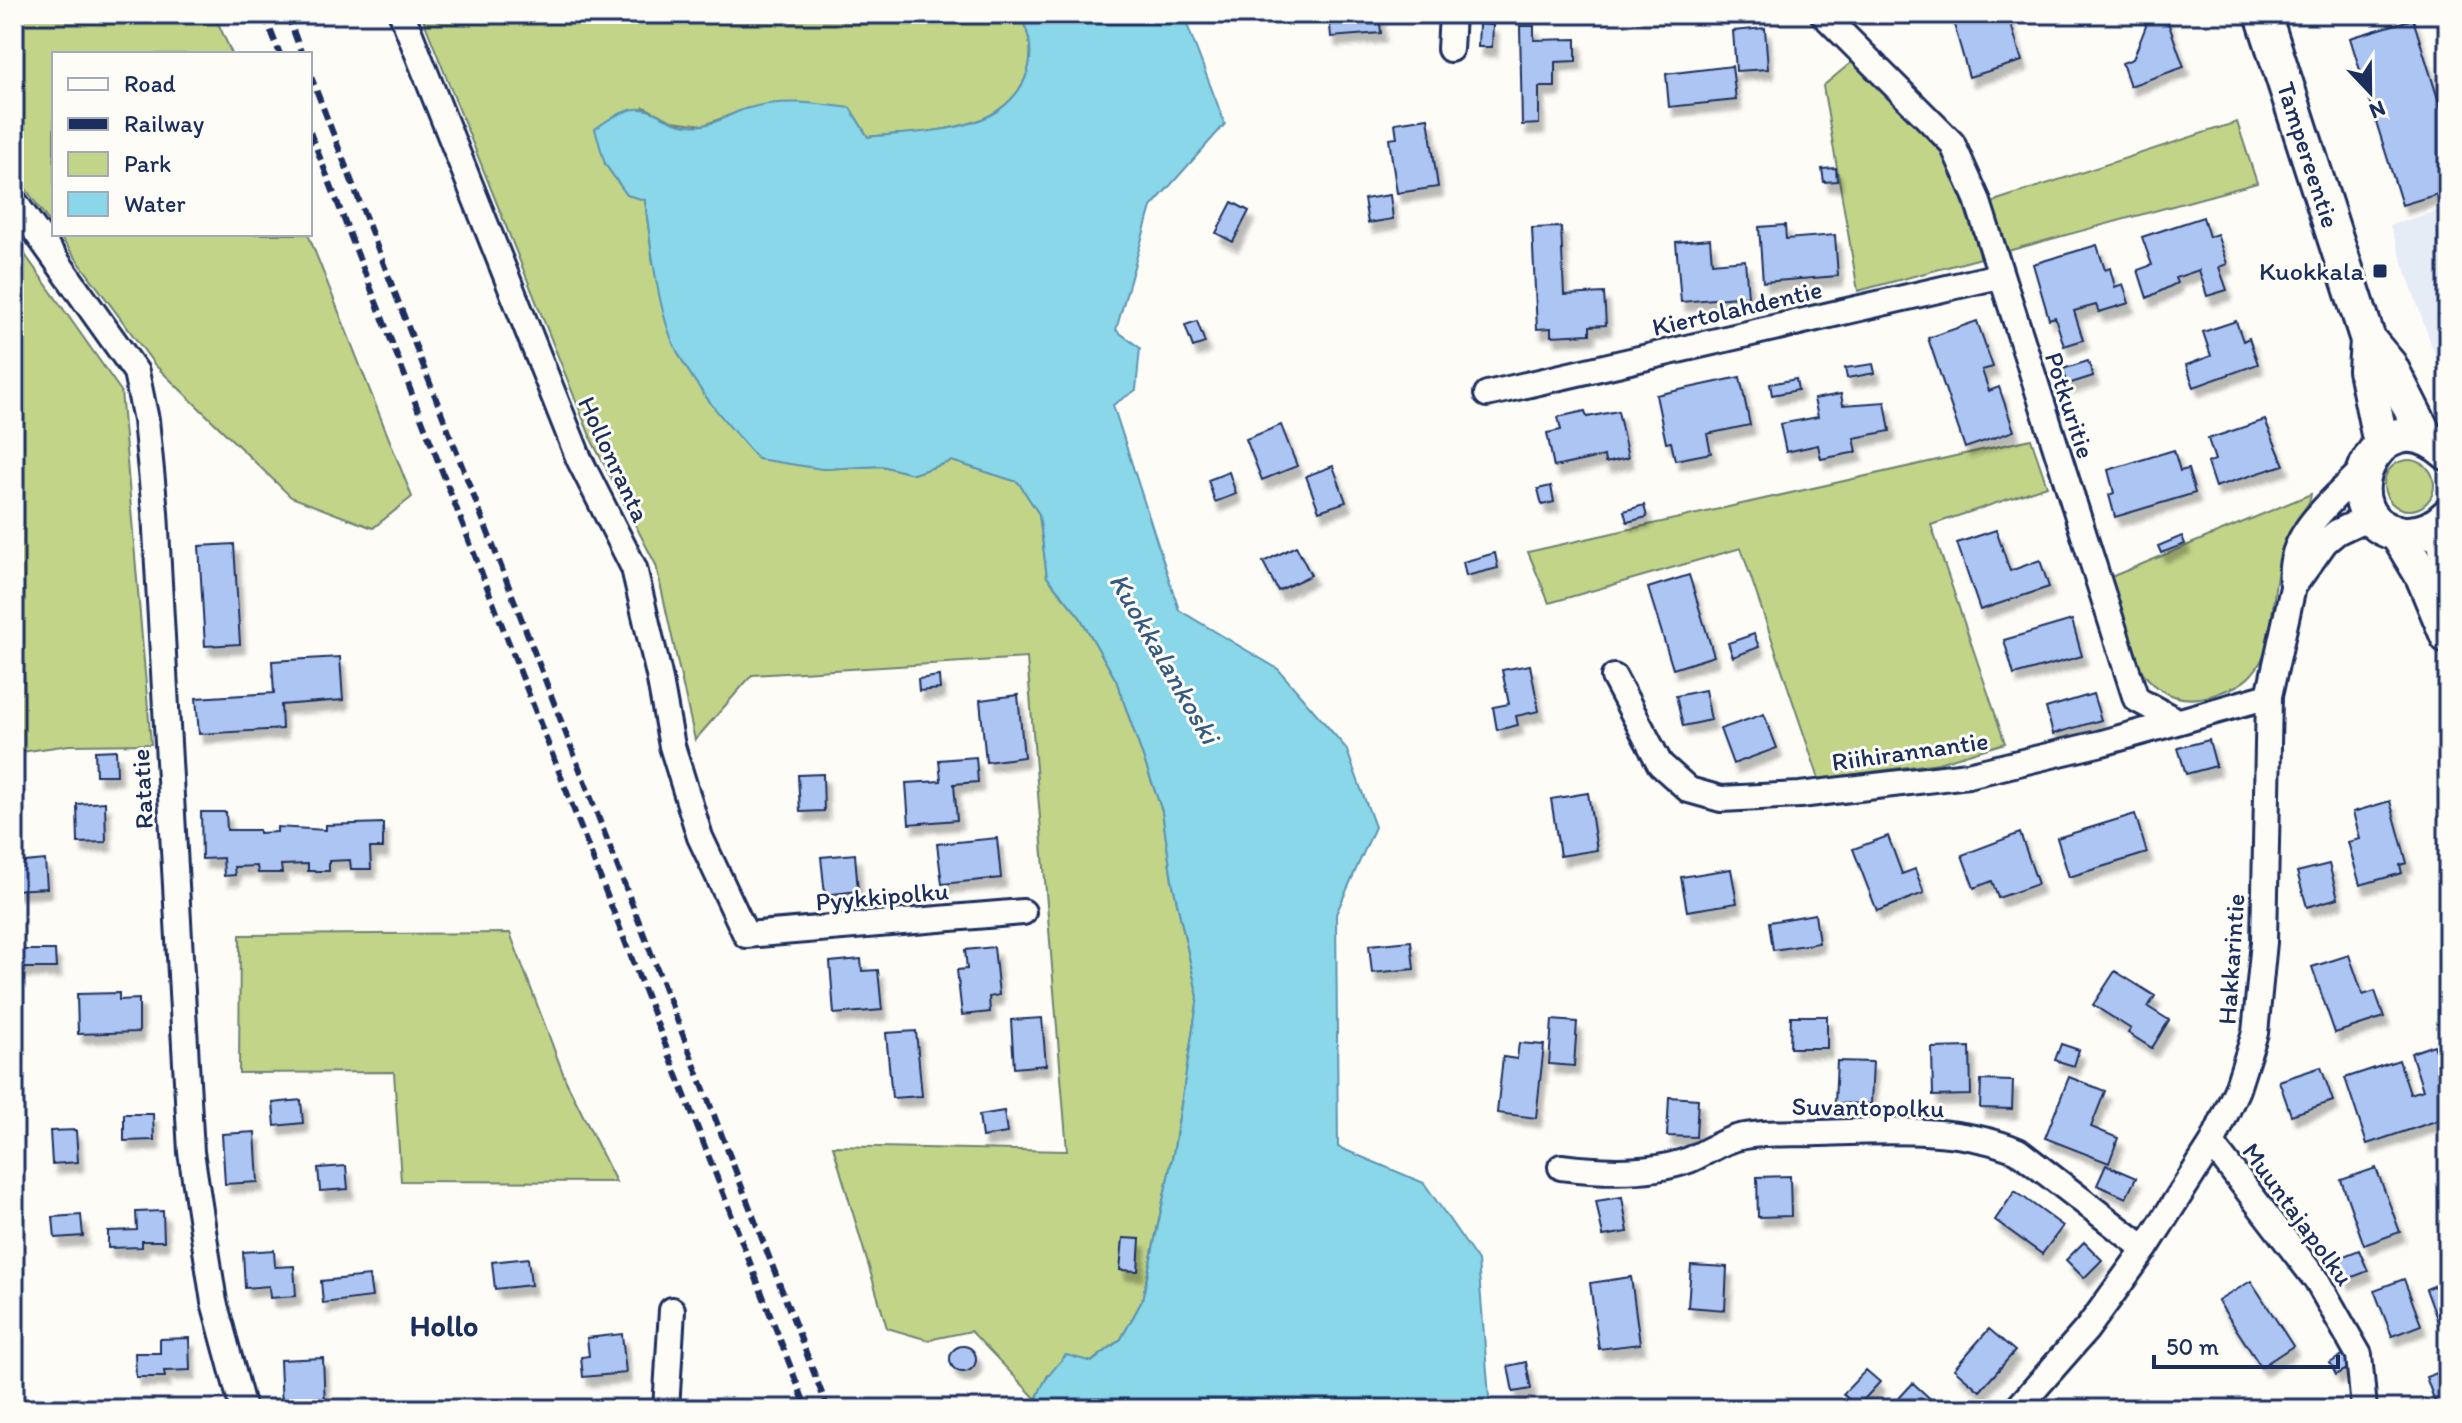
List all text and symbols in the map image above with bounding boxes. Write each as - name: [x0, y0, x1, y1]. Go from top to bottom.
- legend: [52, 52, 312, 236]
- north arrow: [2330, 52, 2410, 132]
- text: Road: [124, 69, 176, 98]
- street label: Tampereentie: [2270, 78, 2347, 232]
- text: N: [2365, 95, 2389, 125]
- text: Railway: [124, 109, 205, 138]
- text: Park: [124, 149, 171, 178]
- text: Water: [124, 189, 186, 218]
- place label: Kuokkala: [2259, 255, 2364, 287]
- marker: Kuokkala: [2371, 262, 2389, 280]
- street label: Kiertolahdentie: [1649, 273, 1825, 343]
- street label: Potkuritie: [2038, 348, 2102, 462]
- street label: Hollonranta: [571, 391, 657, 527]
- water label: Kuokkalankoski: [1102, 567, 1229, 752]
- street label: Riihirannantie: [1830, 724, 1990, 778]
- street label: Ratatie: [124, 748, 160, 830]
- street label: Pyykkipolku: [814, 874, 950, 918]
- street label: Hakkarintie: [2210, 892, 2252, 1026]
- street label: Suvantopolku: [1791, 1090, 1945, 1124]
- street label: Muuntajapolku: [2235, 1136, 2361, 1292]
- district label: Hollo: [410, 1307, 478, 1344]
- scale bar: [2154, 1319, 2338, 1369]
- text: 50 m: [2166, 1332, 2219, 1361]

